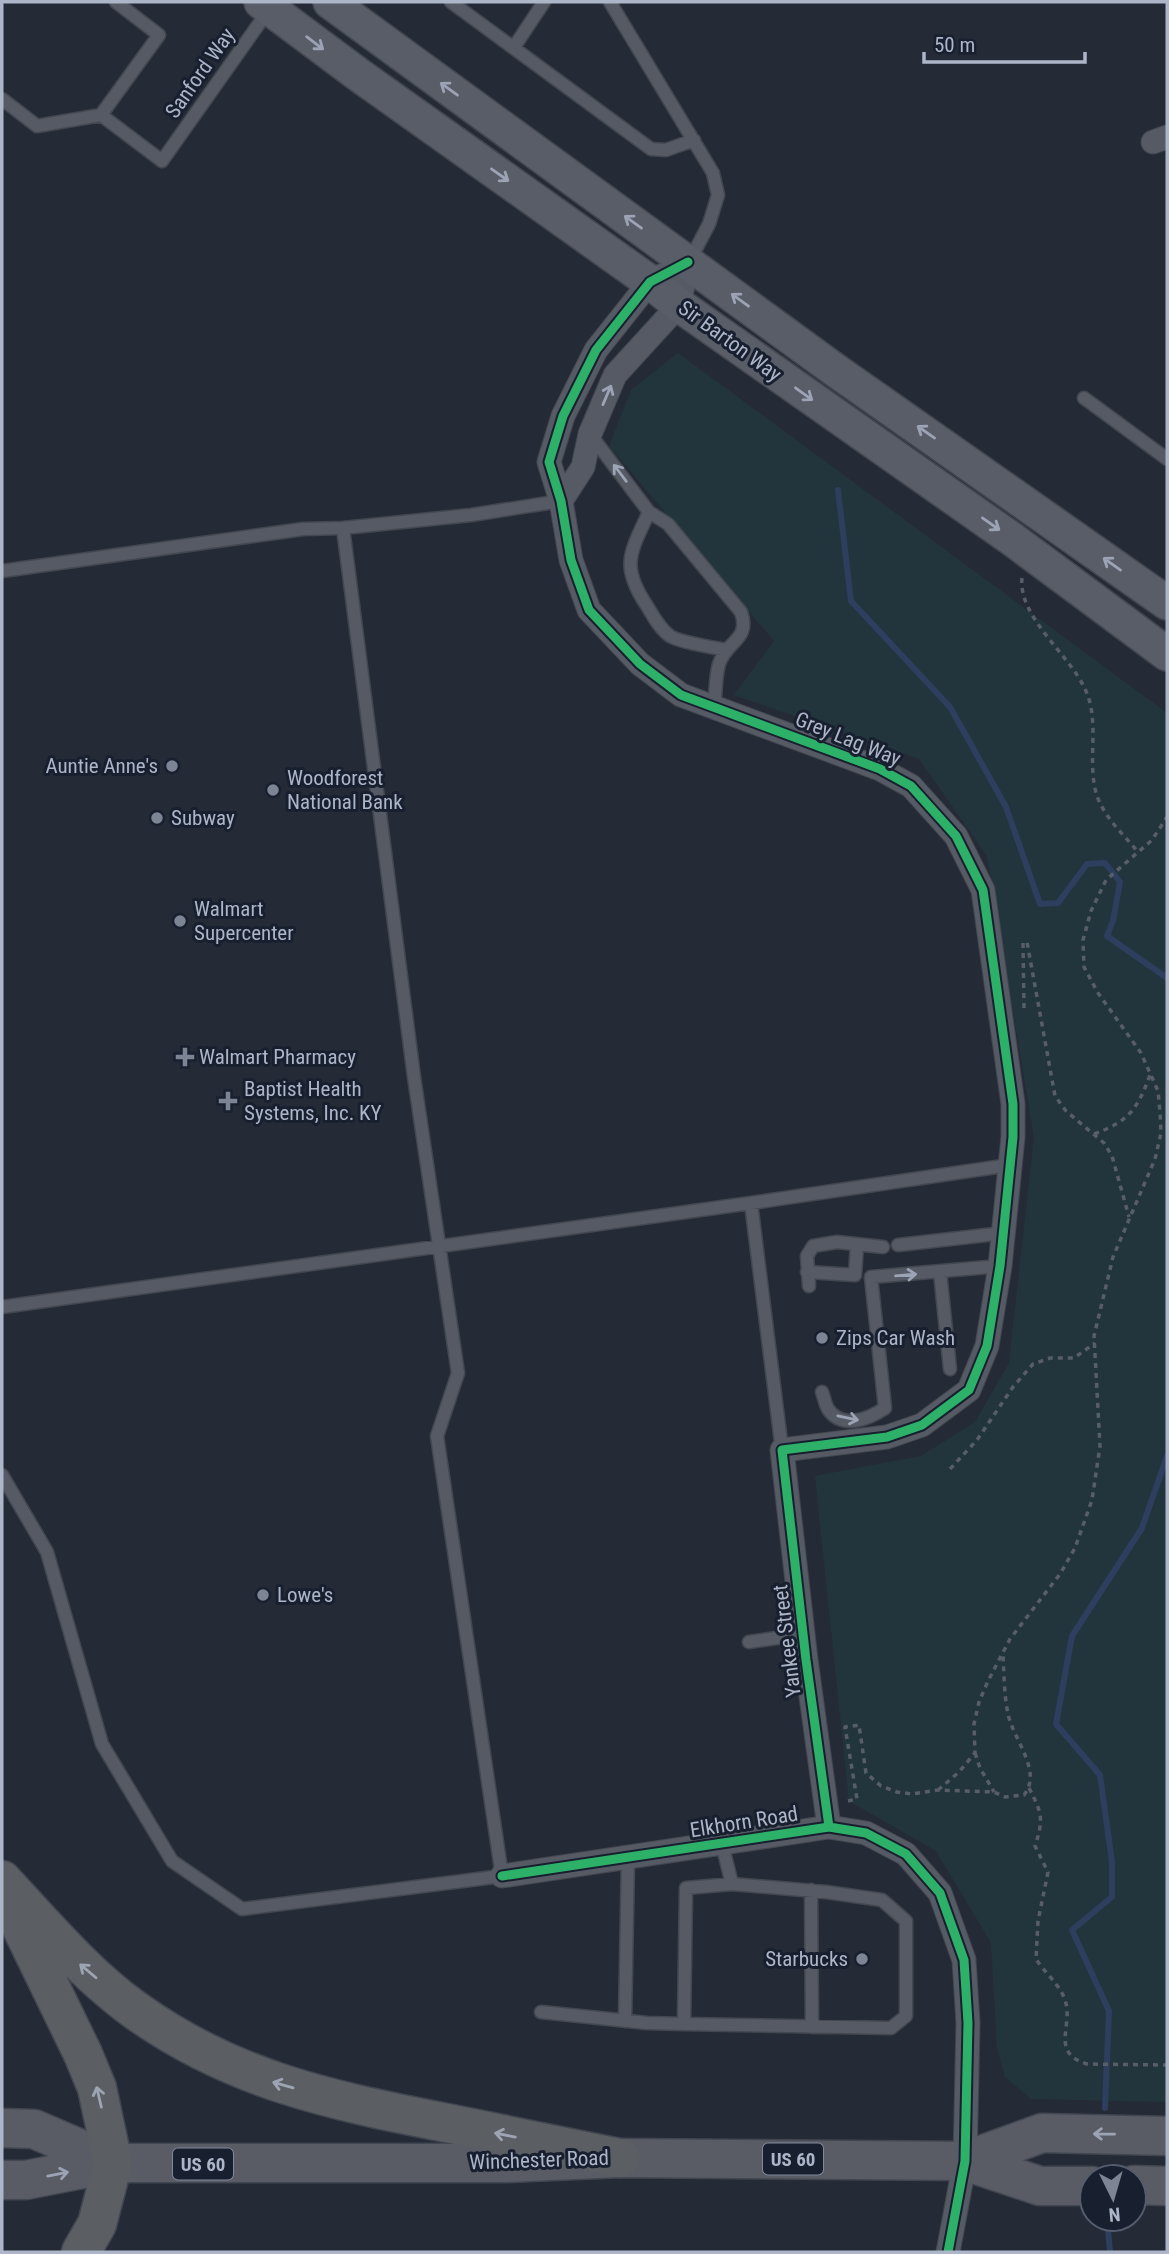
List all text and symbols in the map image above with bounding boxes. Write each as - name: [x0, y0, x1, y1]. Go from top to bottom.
- scale bar: [924, 21, 1085, 65]
- street label: Sanford Way: [160, 23, 240, 123]
- text: 50 m: [934, 33, 975, 57]
- one-way arrow: [306, 35, 324, 50]
- one-way arrow: [440, 82, 459, 96]
- one-way arrow: [490, 168, 509, 183]
- one-way arrow: [624, 215, 643, 230]
- one-way arrow: [732, 293, 750, 308]
- street label: Sir Barton Way: [674, 296, 786, 386]
- one-way arrow: [601, 384, 614, 406]
- one-way arrow: [794, 387, 813, 401]
- one-way arrow: [917, 425, 936, 439]
- one-way arrow: [612, 464, 627, 483]
- one-way arrow: [981, 517, 1000, 531]
- one-way arrow: [1103, 556, 1122, 571]
- street label: Grey Lag Way: [792, 707, 904, 771]
- place label: Auntie Anne's: [45, 754, 158, 778]
- marker: Auntie Anne's: [164, 758, 180, 774]
- place label: Woodforest National Bank: [287, 766, 403, 814]
- marker: Woodforest National Bank: [265, 782, 281, 798]
- place label: Subway: [171, 806, 235, 830]
- marker: Subway: [149, 810, 165, 826]
- place label: Walmart Supercenter: [194, 897, 294, 945]
- marker: Walmart Supercenter: [172, 913, 188, 929]
- place label: Walmart Pharmacy: [199, 1045, 356, 1069]
- marker: Walmart Pharmacy: [177, 1049, 193, 1065]
- place label: Baptist Health Systems, Inc. KY: [244, 1077, 382, 1125]
- marker: Baptist Health Systems, Inc. KY: [218, 1091, 238, 1111]
- one-way arrow: [894, 1268, 917, 1281]
- place label: Zips Car Wash: [836, 1326, 955, 1350]
- marker: Zips Car Wash: [814, 1330, 830, 1346]
- one-way arrow: [836, 1412, 859, 1426]
- place label: Lowe's: [277, 1583, 333, 1607]
- street label: Yankee Street: [768, 1583, 806, 1699]
- marker: Lowe's: [255, 1587, 271, 1603]
- street label: Elkhorn Road: [688, 1802, 800, 1842]
- place label: Starbucks: [765, 1947, 848, 1971]
- marker: Starbucks: [854, 1951, 870, 1967]
- one-way arrow: [80, 1963, 98, 1979]
- one-way arrow: [272, 2077, 294, 2090]
- one-way arrow: [91, 2086, 105, 2109]
- one-way arrow: [494, 2127, 517, 2141]
- one-way arrow: [1093, 2127, 1116, 2141]
- road number: US 60: [763, 2144, 823, 2174]
- street label: Winchester Road: [469, 2146, 609, 2174]
- road number: US 60: [173, 2148, 233, 2180]
- north arrow: [1078, 2163, 1148, 2233]
- one-way arrow: [46, 2167, 68, 2180]
- text: N: [1108, 2202, 1121, 2226]

